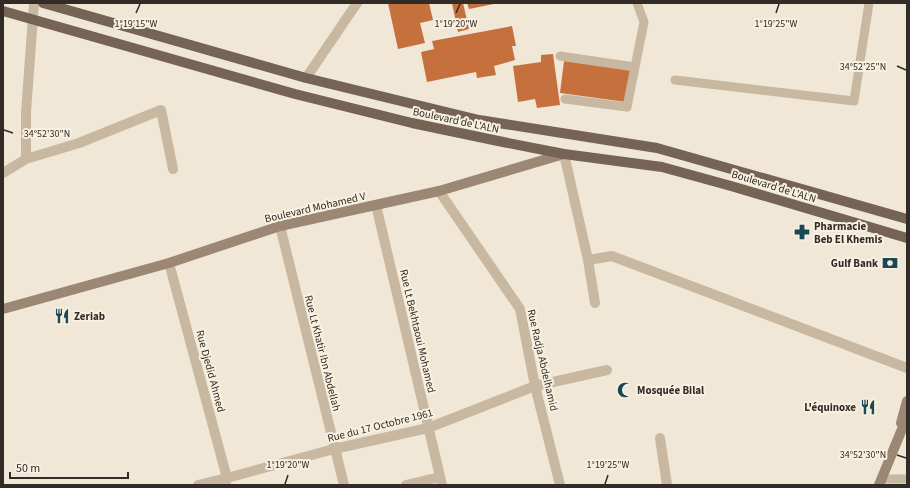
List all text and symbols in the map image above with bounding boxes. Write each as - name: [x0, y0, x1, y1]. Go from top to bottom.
- text: 1°19'15"W: [115, 17, 158, 31]
- text: 1°19'20"W: [435, 17, 478, 31]
- text: 1°19'25"W: [755, 17, 798, 31]
- text: 34°52'25"N: [840, 60, 886, 74]
- street label: Boulevard de L'ALN: [411, 104, 500, 137]
- text: 34°52'30"N: [24, 127, 70, 141]
- street label: Boulevard de L'ALN: [730, 166, 818, 207]
- street label: Boulevard Mohamed V: [263, 188, 367, 226]
- place label: Pharmacie Beb El Khemis: [814, 219, 882, 247]
- pharmacy icon: Pharmacie Beb El Khemis: [793, 223, 811, 241]
- bank icon: Gulf Bank: [881, 254, 899, 272]
- place label: Gulf Bank: [831, 256, 878, 271]
- street label: Rue Lt Bekhtaoui Mohamed: [396, 268, 439, 394]
- street label: Rue Lt Khatir Ibn Abdellah: [301, 294, 344, 413]
- restaurant icon: Zeriab: [53, 307, 71, 325]
- street label: Rue Radja Abdelhamid: [523, 308, 562, 413]
- place label: Zeriab: [74, 309, 105, 324]
- street label: Rue Djedid Ahmed: [192, 328, 229, 414]
- mosque icon: Mosquée Bilal: [616, 381, 634, 399]
- place label: Mosquée Bilal: [637, 383, 705, 398]
- restaurant icon: L'équinoxe: [859, 398, 877, 416]
- place label: L'équinoxe: [804, 400, 856, 415]
- street label: Rue du 17 Octobre 1961: [326, 405, 435, 446]
- text: 34°52'30"N: [840, 448, 886, 462]
- scale bar: [10, 454, 128, 480]
- text: 1°19'20"W: [267, 458, 310, 472]
- text: 1°19'25"W: [587, 458, 630, 472]
- text: 50 m: [16, 460, 40, 477]

